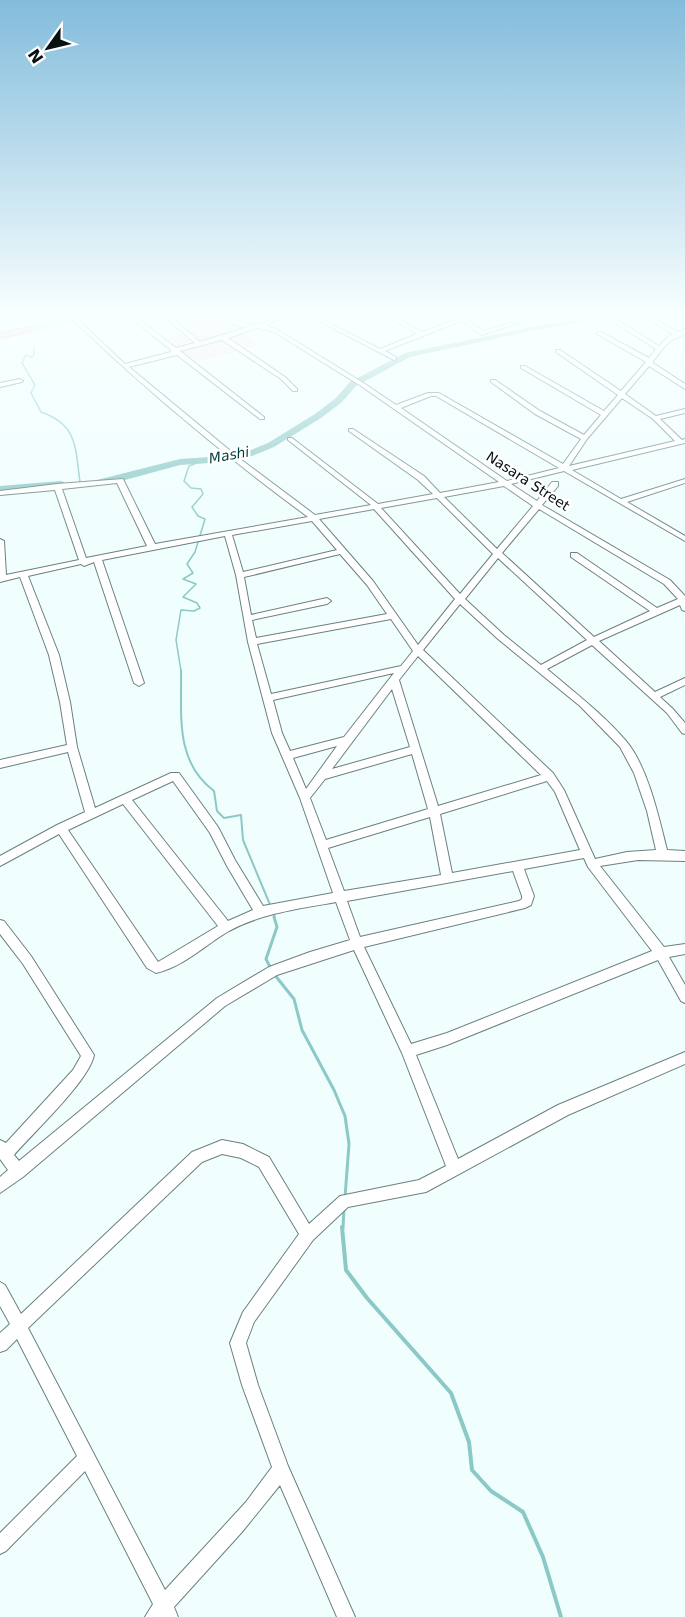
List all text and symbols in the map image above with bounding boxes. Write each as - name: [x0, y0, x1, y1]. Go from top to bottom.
- north arrow: [18, 18, 78, 78]
- text: N: [24, 45, 48, 67]
- water label: Mashi: [208, 444, 251, 466]
- street label: Nasara Street: [483, 448, 573, 514]

